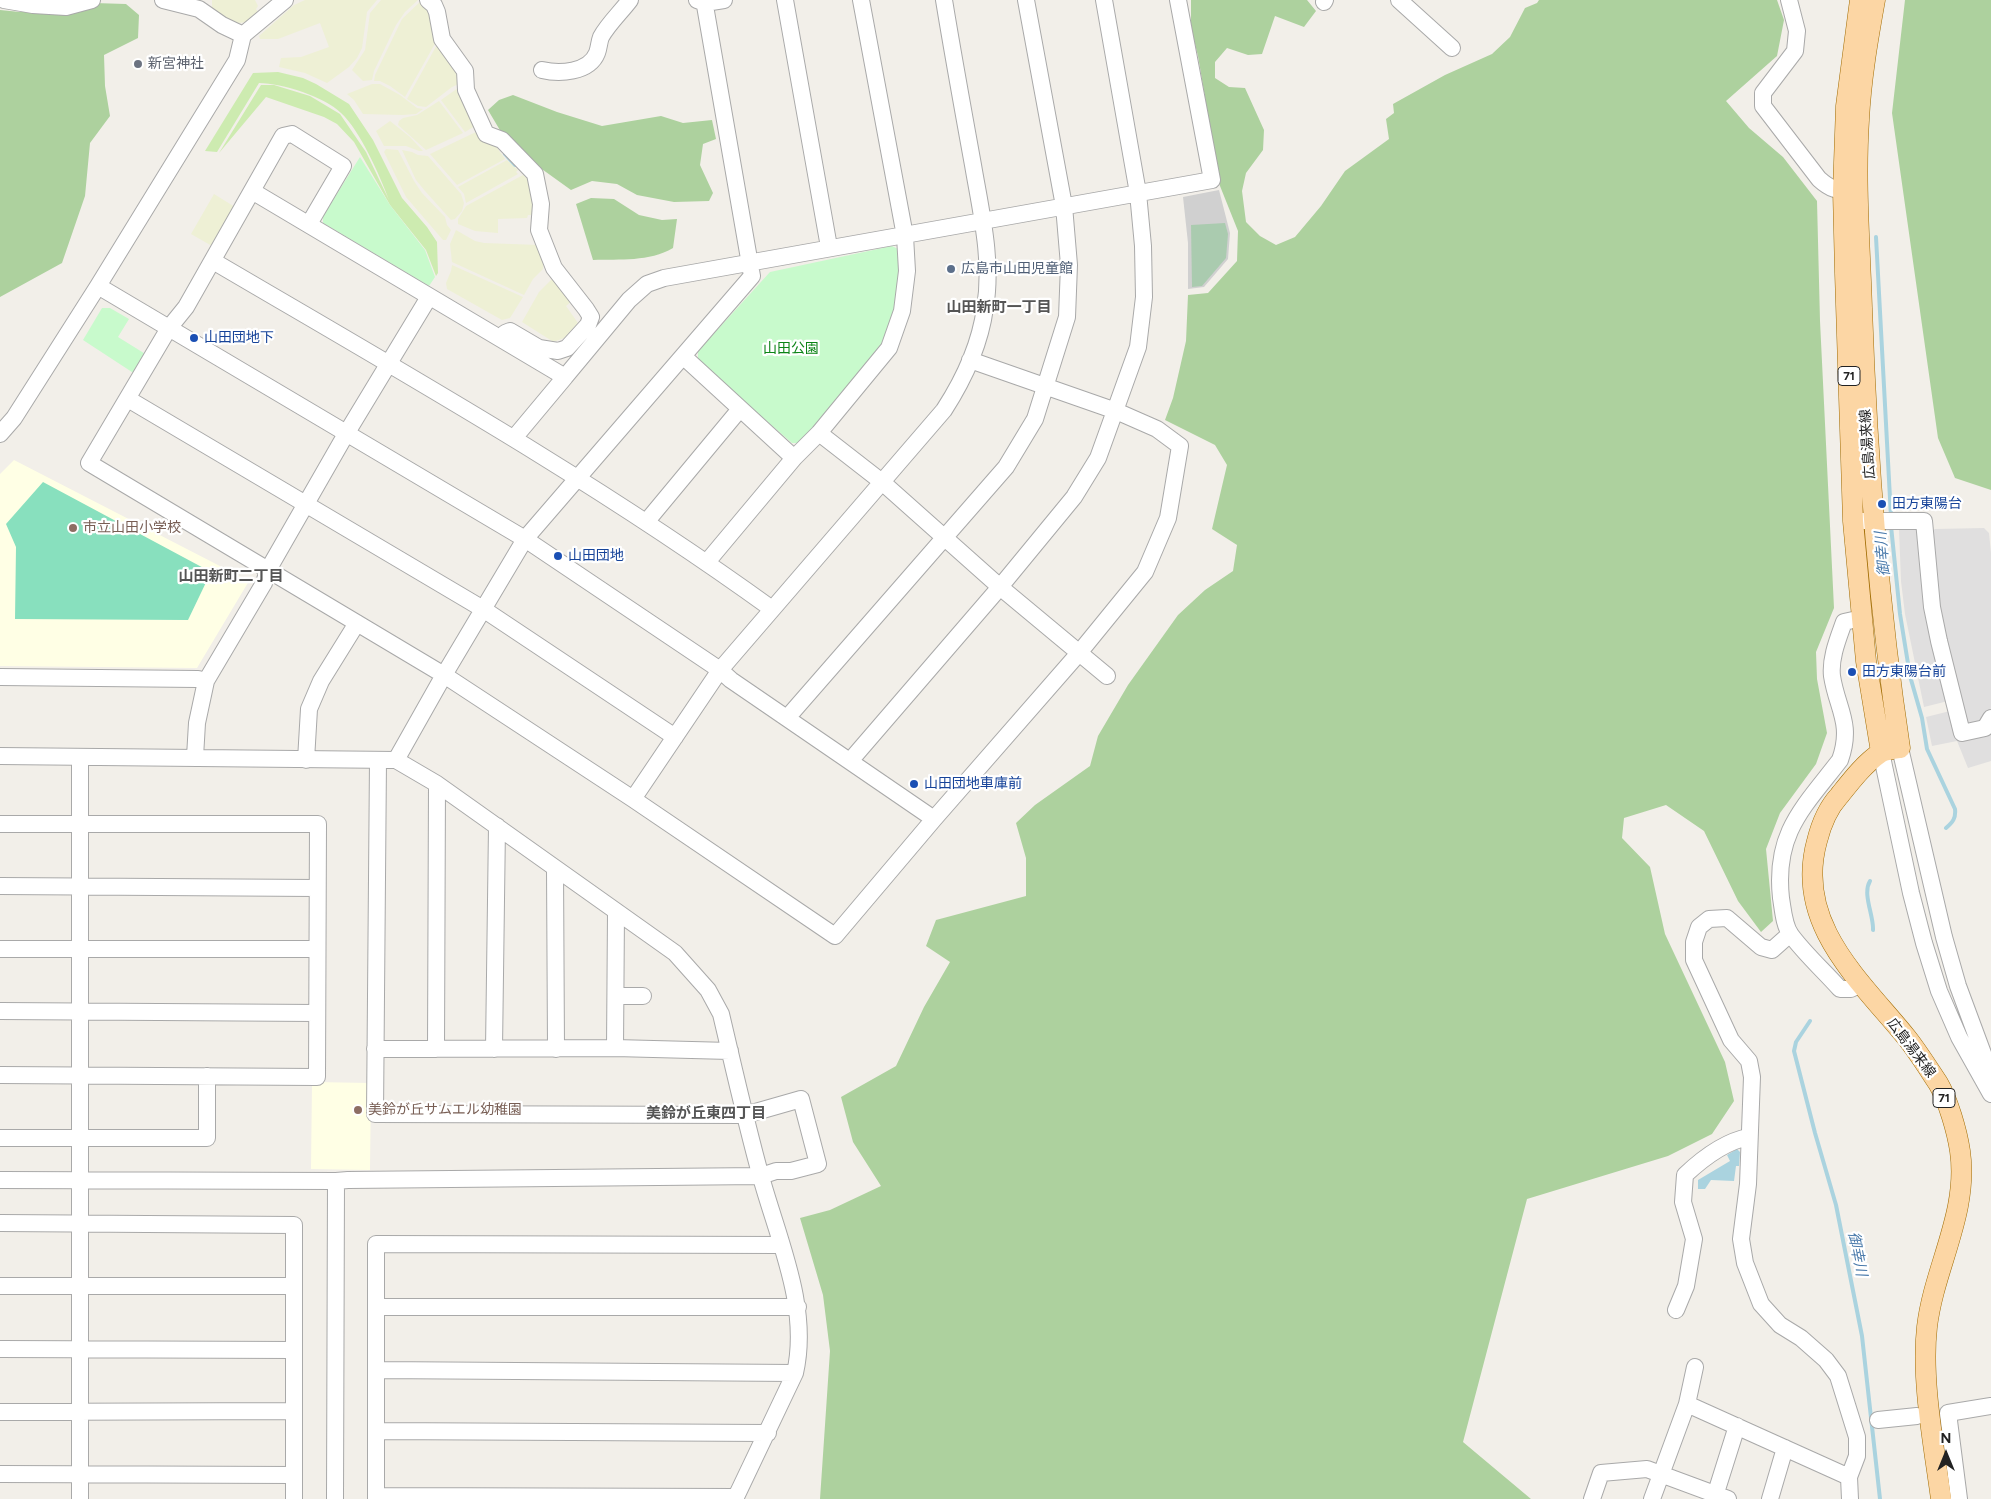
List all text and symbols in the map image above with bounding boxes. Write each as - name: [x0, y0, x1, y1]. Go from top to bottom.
- place label: 新宮神社: [148, 56, 204, 72]
- marker: 新宮神社: [132, 58, 144, 70]
- place label: 広島市山田児童館: [961, 261, 1073, 277]
- marker: 広島市山田児童館: [945, 263, 957, 275]
- district label: 山田新町一丁目: [947, 299, 1051, 317]
- place label: 山田団地下: [204, 330, 274, 346]
- marker: 山田団地下: [188, 332, 200, 344]
- park label: 山田公園: [763, 341, 819, 357]
- road number: 71: [1838, 366, 1860, 386]
- street label: 広島湯来線: [1857, 408, 1879, 480]
- place label: 田方東陽台: [1892, 496, 1962, 512]
- marker: 田方東陽台: [1876, 498, 1888, 510]
- place label: 市立山田小学校: [83, 520, 181, 536]
- marker: 市立山田小学校: [67, 522, 79, 534]
- water label: 御幸川: [1872, 531, 1894, 577]
- place label: 山田団地: [568, 548, 624, 564]
- marker: 山田団地: [552, 550, 564, 562]
- district label: 山田新町二丁目: [179, 568, 283, 586]
- place label: 田方東陽台前: [1862, 664, 1946, 680]
- marker: 田方東陽台前: [1846, 666, 1858, 678]
- place label: 山田団地車庫前: [924, 776, 1022, 792]
- marker: 山田団地車庫前: [908, 778, 920, 790]
- street label: 広島湯来線: [1883, 1015, 1939, 1081]
- road number: 71: [1933, 1088, 1955, 1108]
- place label: 美鈴が丘サムエル幼稚園: [368, 1102, 522, 1118]
- marker: 美鈴が丘サムエル幼稚園: [352, 1104, 364, 1116]
- district label: 美鈴が丘東四丁目: [646, 1105, 766, 1123]
- water label: 御幸川: [1844, 1230, 1870, 1278]
- north arrow: [1921, 1429, 1971, 1479]
- text: N: [1941, 1430, 1951, 1447]

